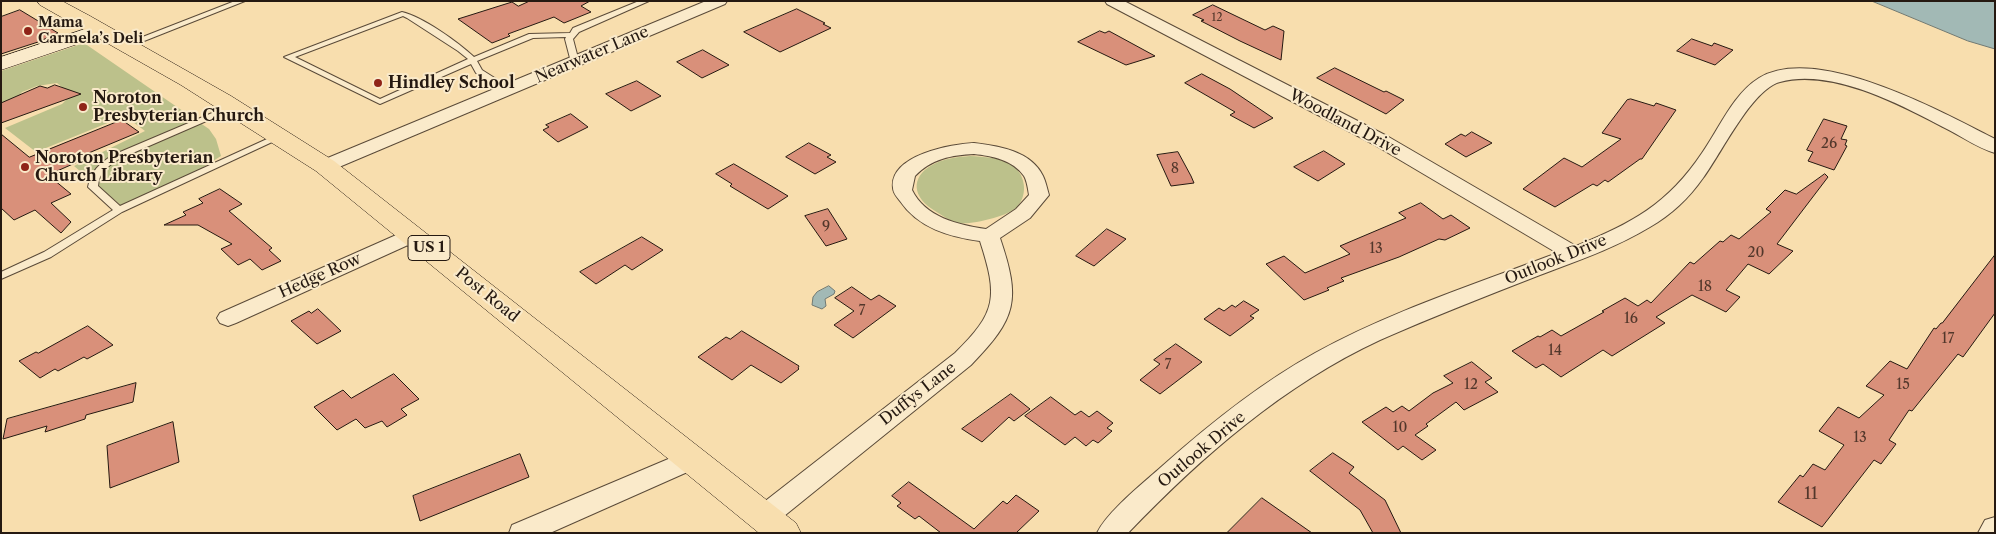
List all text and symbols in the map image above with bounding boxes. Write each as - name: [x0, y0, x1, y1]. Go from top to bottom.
- house number: 12: [1212, 11, 1222, 25]
- place label: Mama Carmela’s Deli: [38, 15, 143, 48]
- street label: Nearwater Lane: [532, 22, 652, 88]
- marker: Mama Carmela’s Deli: [22, 25, 34, 37]
- place label: Hindley School: [388, 73, 515, 93]
- marker: Hindley School: [372, 77, 384, 89]
- street label: Woodland Drive: [1286, 85, 1404, 161]
- place label: Noroton Presbyterian Church: [93, 88, 264, 126]
- marker: Noroton Presbyterian Church: [77, 101, 89, 113]
- house number: 26: [1821, 136, 1837, 152]
- place label: Noroton Presbyterian Church Library: [35, 148, 213, 186]
- marker: Noroton Presbyterian Church Library: [19, 161, 31, 173]
- house number: 8: [1171, 161, 1179, 177]
- house number: 9: [822, 219, 830, 235]
- street label: Outlook Drive: [1502, 231, 1610, 289]
- road number: US 1: [408, 236, 450, 260]
- house number: 13: [1369, 241, 1383, 257]
- house number: 20: [1748, 245, 1764, 261]
- street label: Hedge Row: [276, 249, 364, 303]
- street label: Post Road: [451, 264, 523, 326]
- house number: 18: [1698, 279, 1712, 295]
- house number: 7: [859, 303, 865, 319]
- house number: 16: [1624, 311, 1638, 327]
- house number: 17: [1942, 331, 1954, 347]
- house number: 14: [1548, 343, 1562, 359]
- house number: 7: [1165, 357, 1171, 373]
- street label: Duffys Lane: [876, 358, 960, 430]
- house number: 12: [1464, 377, 1478, 393]
- house number: 15: [1896, 377, 1910, 393]
- street label: Outlook Drive: [1154, 408, 1250, 492]
- house number: 10: [1393, 420, 1407, 436]
- house number: 13: [1853, 430, 1867, 446]
- house number: 11: [1804, 484, 1818, 504]

